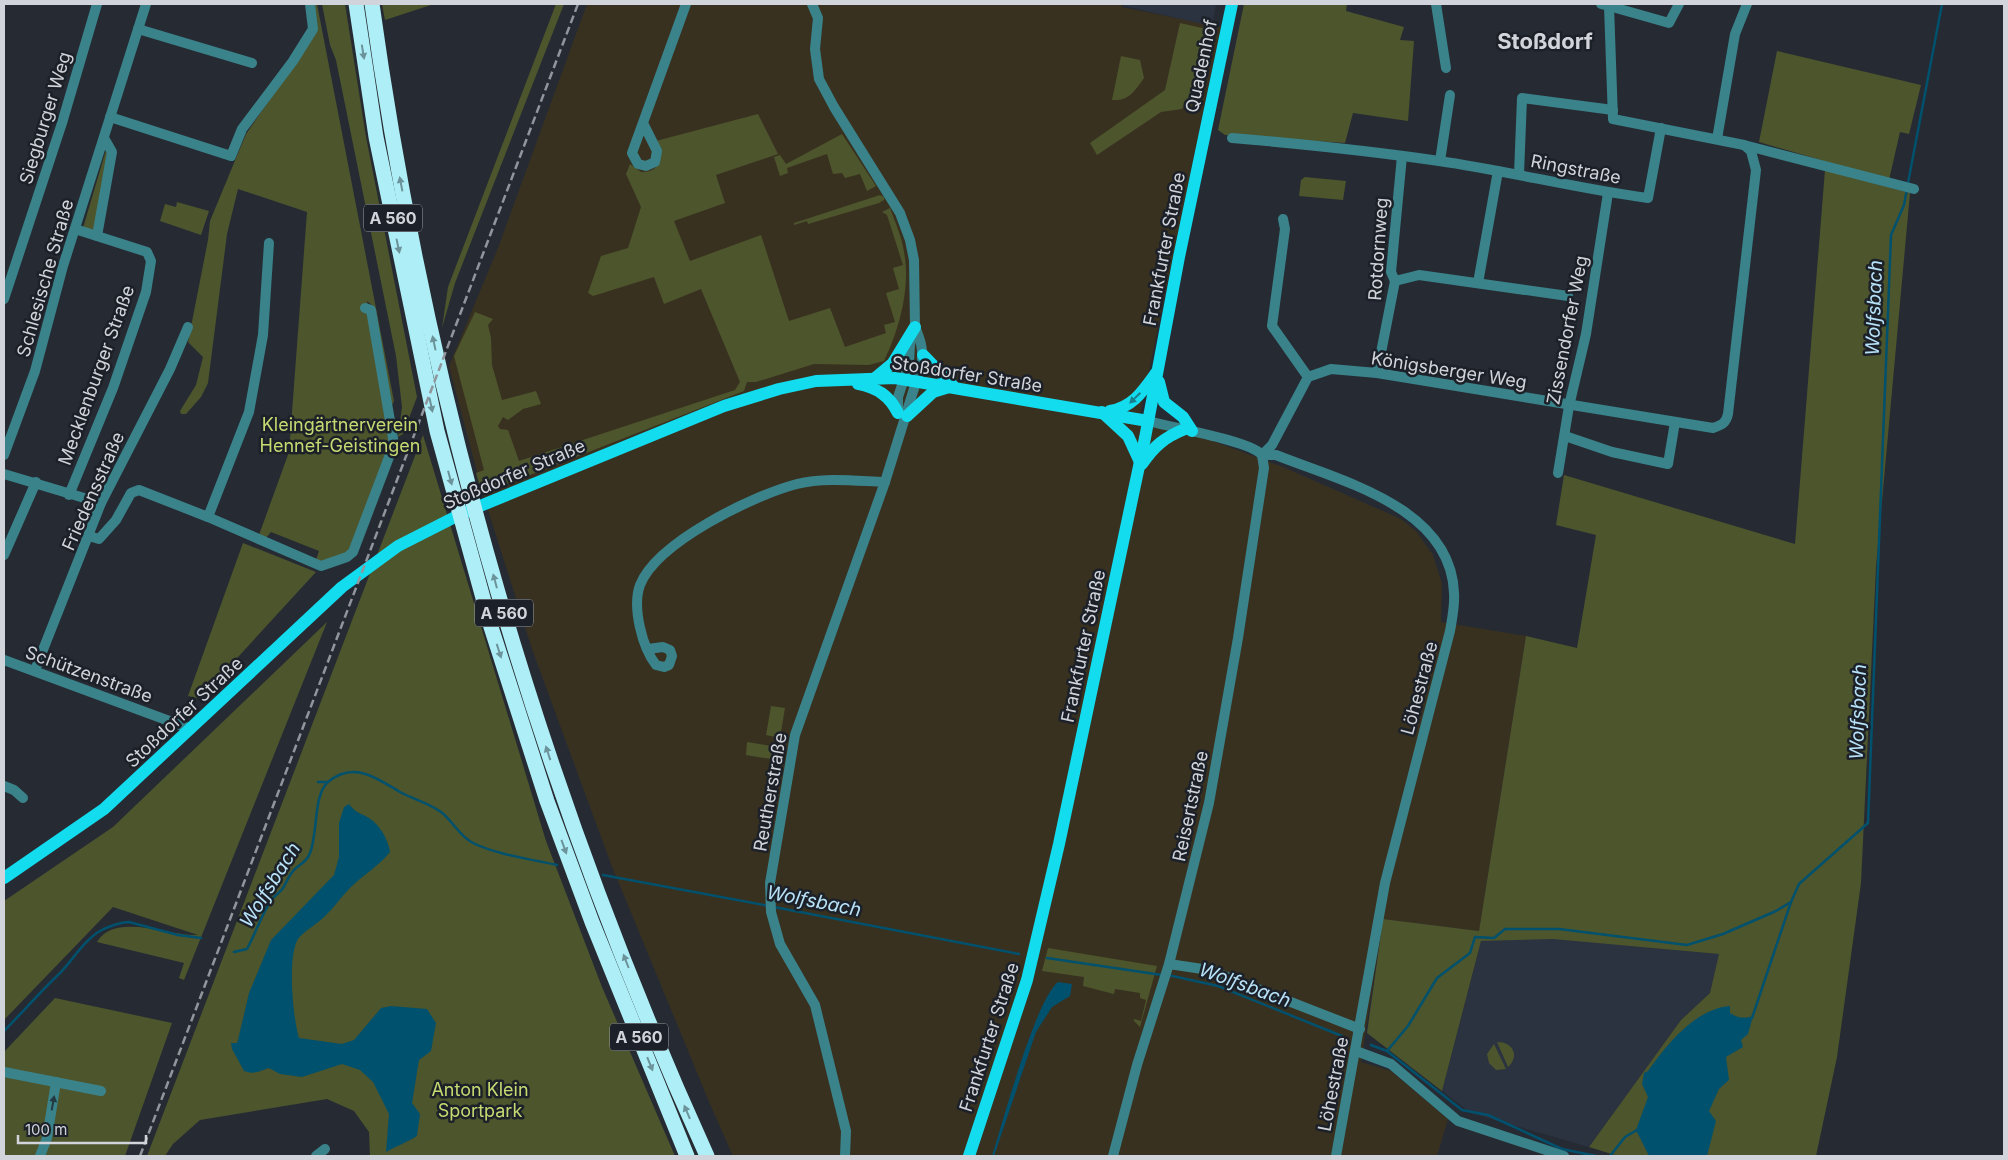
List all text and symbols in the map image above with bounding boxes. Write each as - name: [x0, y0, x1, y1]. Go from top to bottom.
- street label: Quadenhof: [1181, 17, 1221, 115]
- district label: Stoßdorf: [1497, 28, 1593, 54]
- one-way arrow: [359, 44, 367, 60]
- street label: Siegburger Weg: [15, 49, 75, 187]
- street label: Ringstraße: [1529, 150, 1623, 188]
- street label: Frankfurter Straße: [1139, 171, 1189, 327]
- one-way arrow: [396, 176, 404, 192]
- street label: Schlesische Straße: [12, 197, 78, 359]
- street label: Rotdornweg: [1364, 197, 1392, 301]
- road number: A 560: [364, 204, 422, 232]
- one-way arrow: [394, 239, 402, 254]
- street label: Zissendorfer Weg: [1542, 254, 1592, 406]
- water label: Wolfsbach: [1861, 260, 1887, 356]
- street label: Mecklenburger Straße: [54, 282, 138, 468]
- one-way arrow: [430, 336, 438, 351]
- street label: Königsberger Weg: [1370, 347, 1528, 393]
- street label: Stoßdorfer Straße: [890, 352, 1044, 396]
- one-way arrow: [1130, 392, 1142, 404]
- one-way arrow: [427, 398, 435, 413]
- park label: Kleingärtnerverein Hennef-Geistingen: [260, 414, 420, 456]
- street label: Friedensstraße: [57, 428, 129, 554]
- street label: Stoßdorfer Straße: [440, 435, 588, 513]
- one-way arrow: [446, 471, 454, 486]
- street label: Frankfurter Straße: [1057, 568, 1109, 724]
- one-way arrow: [491, 573, 499, 589]
- road number: A 560: [475, 600, 533, 626]
- street label: Löhestraße: [1396, 639, 1442, 737]
- street label: Schützenstraße: [23, 641, 155, 707]
- one-way arrow: [495, 644, 503, 659]
- street label: Stoßdorfer Straße: [121, 652, 247, 772]
- water label: Wolfsbach: [1845, 664, 1871, 760]
- street label: Reutherstraße: [749, 731, 791, 853]
- one-way arrow: [544, 745, 552, 760]
- street label: Reisertstraße: [1168, 749, 1212, 863]
- water label: Wolfsbach: [235, 838, 305, 932]
- one-way arrow: [561, 839, 568, 854]
- water label: Wolfsbach: [765, 881, 863, 921]
- one-way arrow: [621, 954, 629, 968]
- water label: Wolfsbach: [1196, 958, 1294, 1012]
- street label: Frankfurter Straße: [955, 960, 1023, 1114]
- road number: A 560: [610, 1024, 668, 1050]
- street label: Löhestraße: [1314, 1035, 1352, 1133]
- one-way arrow: [647, 1057, 654, 1072]
- park label: Anton Klein Sportpark: [431, 1079, 529, 1121]
- one-way arrow: [49, 1094, 57, 1110]
- one-way arrow: [683, 1104, 691, 1119]
- scale bar: [18, 1112, 145, 1144]
- text: 100 m: [25, 1120, 67, 1139]

